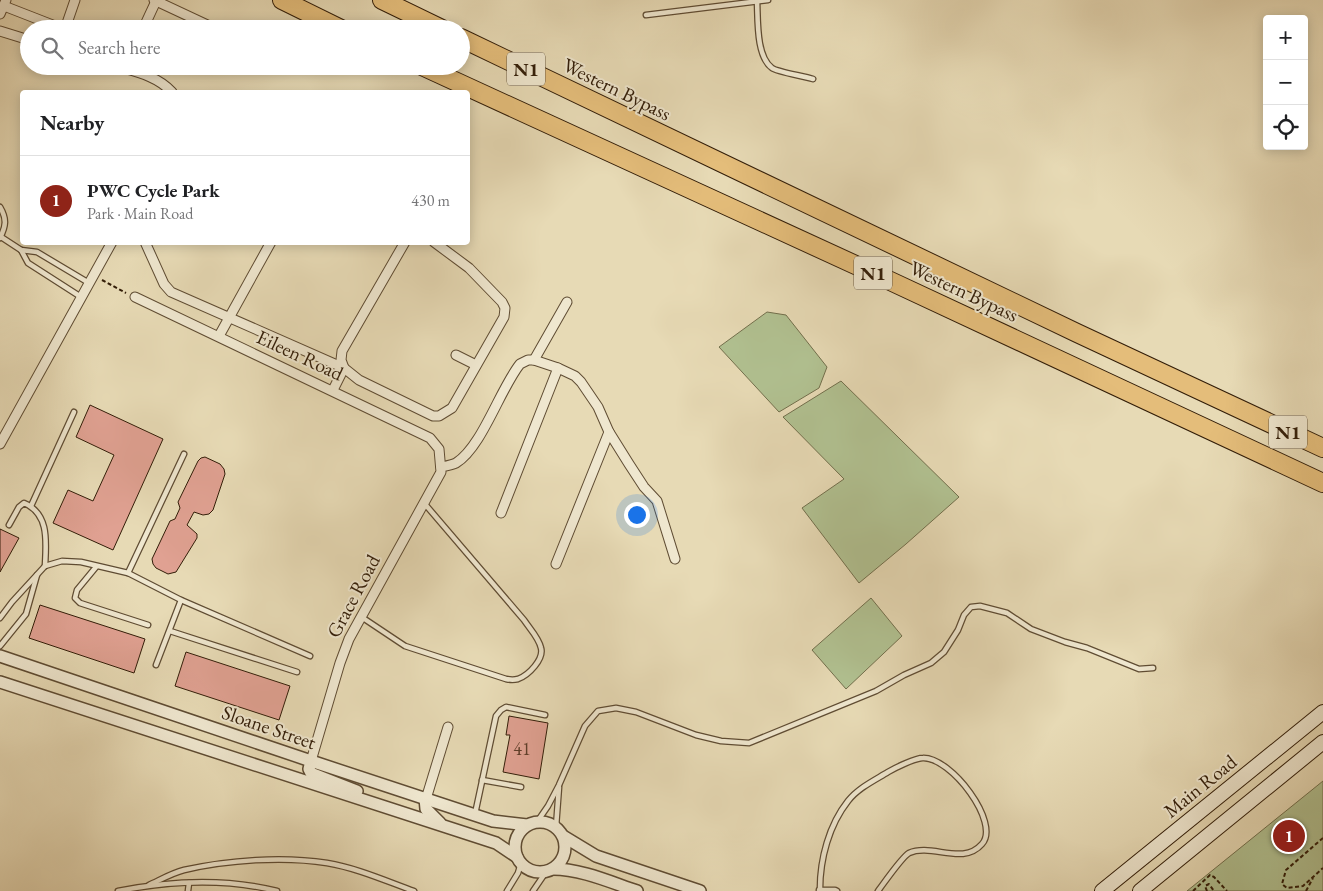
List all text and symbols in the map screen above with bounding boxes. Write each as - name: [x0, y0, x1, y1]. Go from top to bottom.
- map controls: [1263, 15, 1308, 150]
- button: +: [1263, 15, 1308, 60]
- search box: [20, 20, 470, 75]
- icon: search: [38, 34, 66, 62]
- text: Search here: [78, 35, 160, 60]
- road number: N1: [507, 52, 545, 86]
- street label: Western Bypass: [559, 52, 675, 126]
- button: −: [1263, 60, 1308, 105]
- button: locate: [1263, 105, 1308, 150]
- text: Nearby: [40, 109, 104, 136]
- text: PWC Cycle Park: [87, 178, 220, 203]
- text: 1: [52, 190, 60, 211]
- text: 430 m: [411, 190, 450, 211]
- text: Park · Main Road: [87, 203, 193, 224]
- street label: Western Bypass: [905, 254, 1023, 328]
- road number: N1: [854, 256, 892, 290]
- street label: Eileen Road: [252, 324, 348, 387]
- road number: N1: [1269, 416, 1307, 448]
- your location: [624, 502, 650, 528]
- street label: Grace Road: [320, 549, 386, 642]
- street label: Sloane Street: [218, 699, 320, 755]
- house number: 41: [513, 737, 531, 760]
- street label: Main Road: [1158, 748, 1243, 823]
- pin: 1: [1273, 817, 1305, 855]

